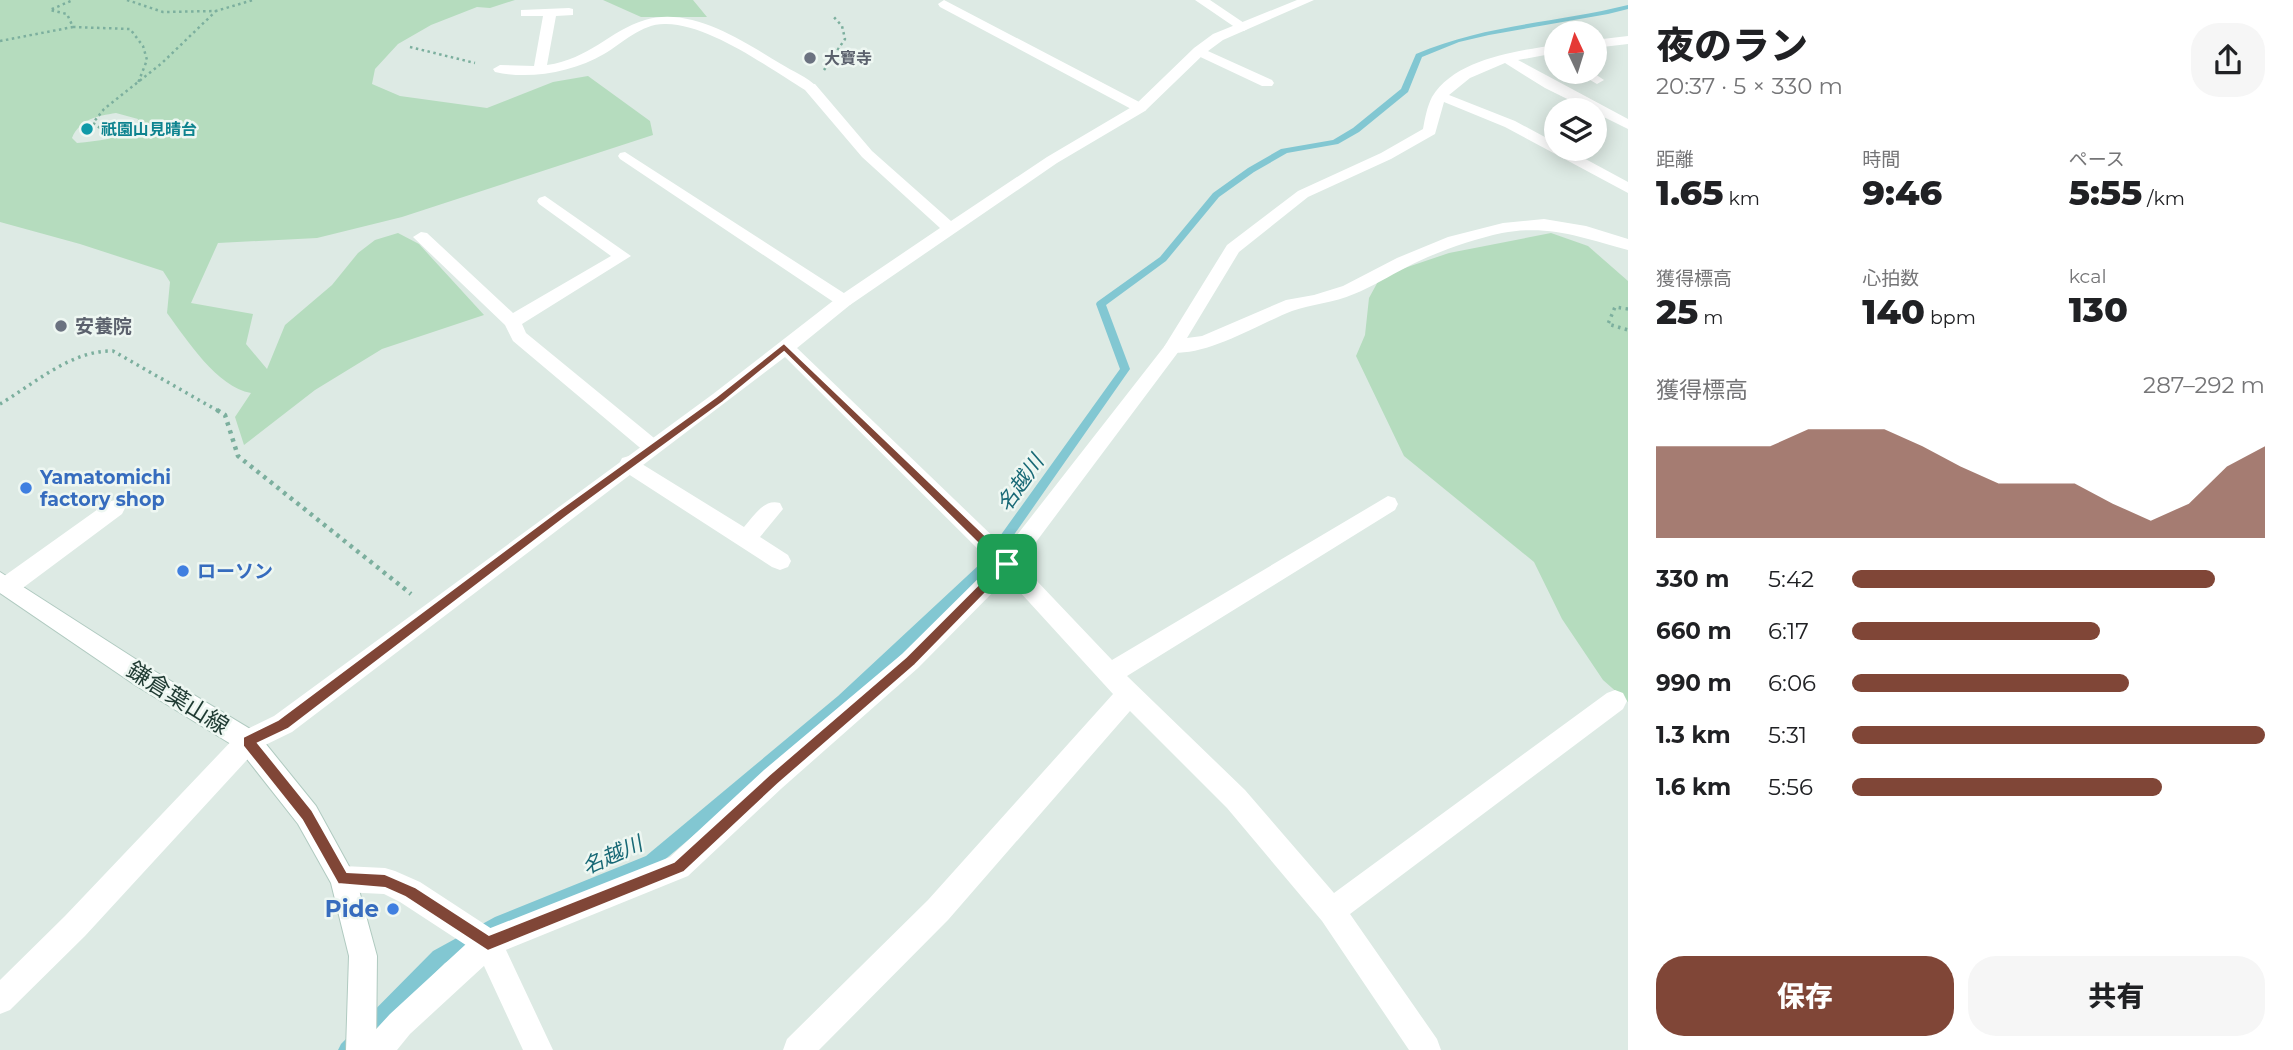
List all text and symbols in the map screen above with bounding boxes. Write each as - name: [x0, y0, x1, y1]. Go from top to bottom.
- north arrow: [1544, 21, 1606, 84]
- map controls: [1544, 21, 1607, 161]
- text: 夜のラン: [1656, 22, 1808, 69]
- button: share: [2191, 23, 2265, 97]
- place label: 大寶寺: [824, 49, 872, 68]
- marker: 大寶寺: [802, 50, 818, 66]
- text: 20:37 · 5 × 330 m: [1656, 72, 1843, 100]
- button: layers: [1544, 98, 1607, 161]
- place label: 祇園山見晴台: [101, 120, 197, 139]
- marker: 祇園山見晴台: [79, 121, 95, 137]
- text: 距離: [1656, 148, 1694, 171]
- text: 時間: [1862, 148, 1900, 171]
- text: ペース: [2069, 148, 2125, 171]
- text: 1.65: [1656, 171, 1724, 214]
- text: 9:46: [1862, 171, 1942, 214]
- text: 5:55: [2069, 171, 2142, 214]
- text: km: [1724, 187, 1760, 210]
- text: /km: [2142, 187, 2185, 210]
- text: kcal: [2069, 265, 2107, 288]
- text: 獲得標高: [1656, 267, 1732, 290]
- text: 心拍数: [1862, 267, 1919, 290]
- text: 130: [2069, 288, 2128, 331]
- text: 25: [1656, 290, 1698, 333]
- text: 140: [1862, 290, 1925, 333]
- text: m: [1698, 306, 1723, 329]
- text: bpm: [1925, 306, 1976, 329]
- place label: 安養院: [75, 315, 132, 338]
- marker: 安養院: [53, 318, 69, 334]
- text: 287–292 m: [2143, 371, 2265, 399]
- text: 獲得標高: [1656, 376, 1748, 404]
- water label: 名越川: [992, 448, 1049, 516]
- place label: Yamatomichi factory shop: [39, 466, 171, 511]
- marker: Yamatomichi factory shop: [18, 480, 34, 496]
- pin: [977, 534, 1037, 594]
- icon: arrive: [988, 545, 1026, 583]
- place label: ローソン: [197, 560, 273, 583]
- marker: ローソン: [175, 563, 191, 579]
- text: 330 m: [1656, 565, 1729, 593]
- text: 5:42: [1768, 565, 1814, 593]
- text: 660 m: [1656, 617, 1732, 645]
- text: 6:17: [1768, 617, 1809, 645]
- street label: 鎌倉葉山線: [122, 656, 234, 740]
- text: 990 m: [1656, 669, 1732, 697]
- text: 6:06: [1768, 669, 1816, 697]
- text: 1.3 km: [1656, 721, 1731, 749]
- text: 5:31: [1768, 721, 1807, 749]
- text: 1.6 km: [1656, 773, 1731, 801]
- text: 5:56: [1768, 773, 1813, 801]
- water label: 名越川: [578, 830, 648, 879]
- place label: Pide: [325, 895, 379, 923]
- marker: Pide: [385, 901, 401, 917]
- button: 保存: [1656, 956, 1954, 1036]
- button: 共有: [1968, 956, 2265, 1036]

